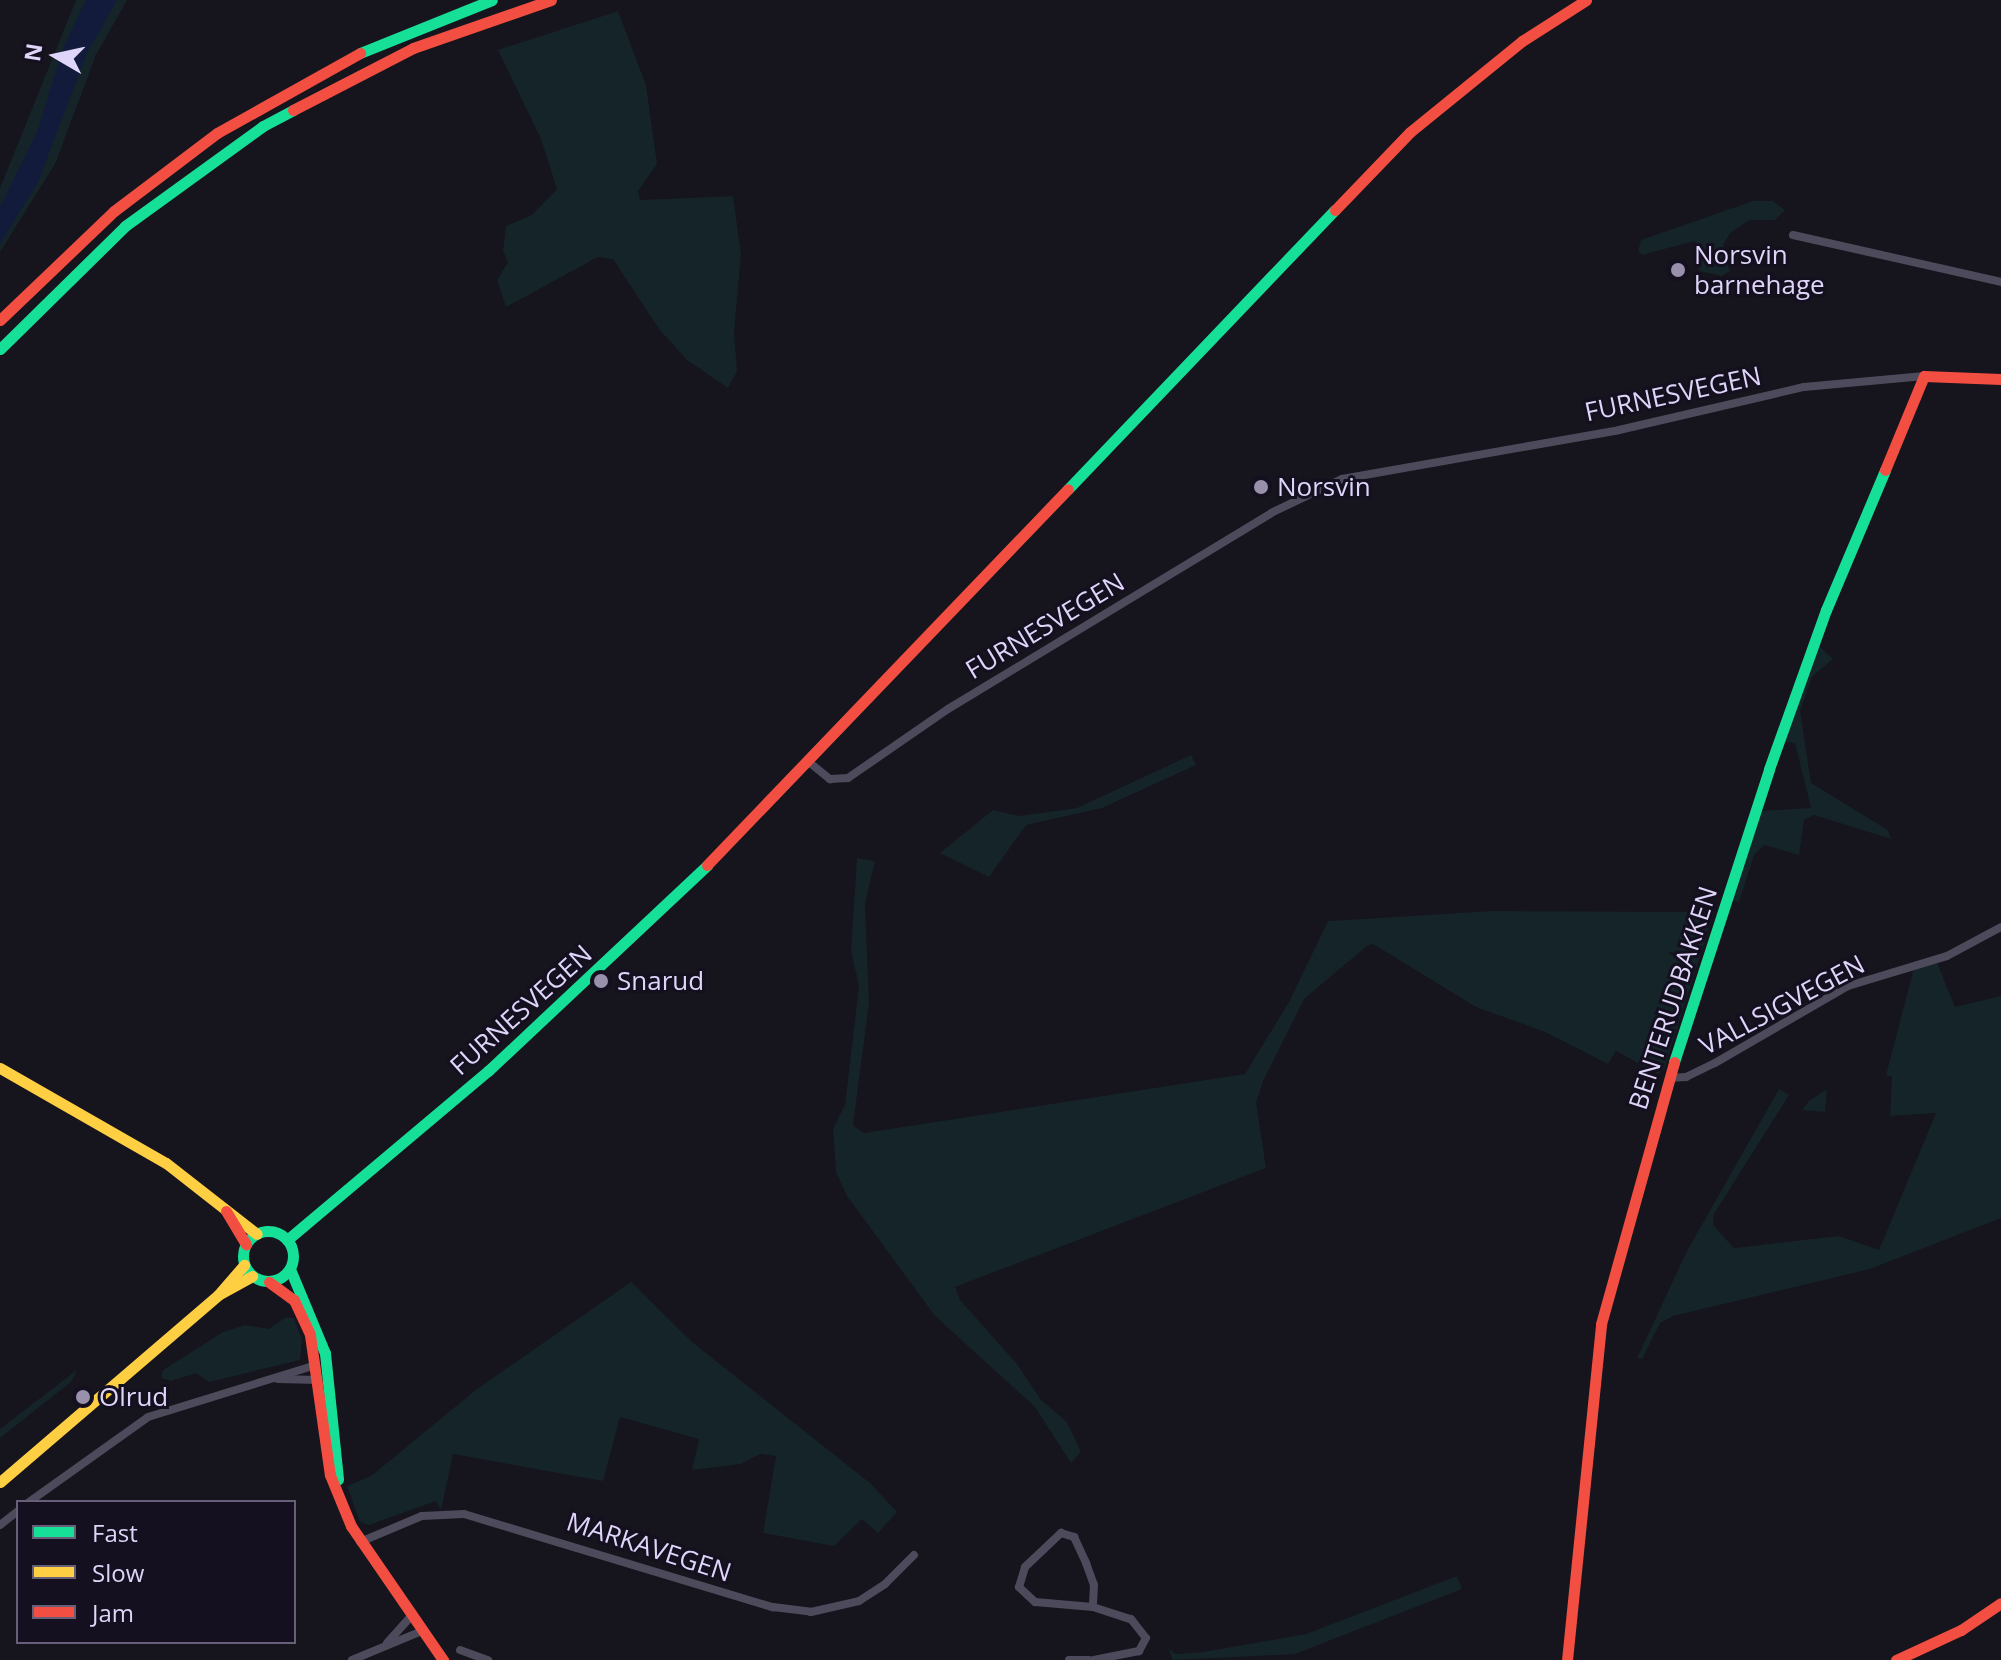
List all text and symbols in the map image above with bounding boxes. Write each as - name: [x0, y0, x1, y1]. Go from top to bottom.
- north arrow: [16, 16, 96, 96]
- text: N: [16, 41, 49, 63]
- place label: Norsvin barnehage: [1694, 239, 1825, 300]
- marker: Norsvin barnehage: [1669, 261, 1687, 279]
- street label: FURNESVEGEN: [1582, 360, 1764, 428]
- place label: Norsvin: [1277, 471, 1371, 503]
- marker: Norsvin: [1252, 478, 1270, 496]
- street label: FURNESVEGEN: [960, 566, 1130, 686]
- street label: BENTERUDBAKKEN: [1622, 883, 1724, 1113]
- street label: FURNESVEGEN: [444, 938, 598, 1082]
- street label: VALLSIGVEGEN: [1694, 948, 1870, 1062]
- place label: Snarud: [617, 965, 704, 997]
- marker: Snarud: [592, 972, 610, 990]
- place label: Olrud: [99, 1381, 168, 1413]
- marker: Olrud: [74, 1388, 92, 1406]
- legend: [16, 1500, 296, 1644]
- street label: MARKAVEGEN: [563, 1506, 735, 1588]
- text: Fast: [92, 1516, 138, 1549]
- text: Slow: [92, 1556, 144, 1589]
- text: Jam: [92, 1596, 134, 1629]

